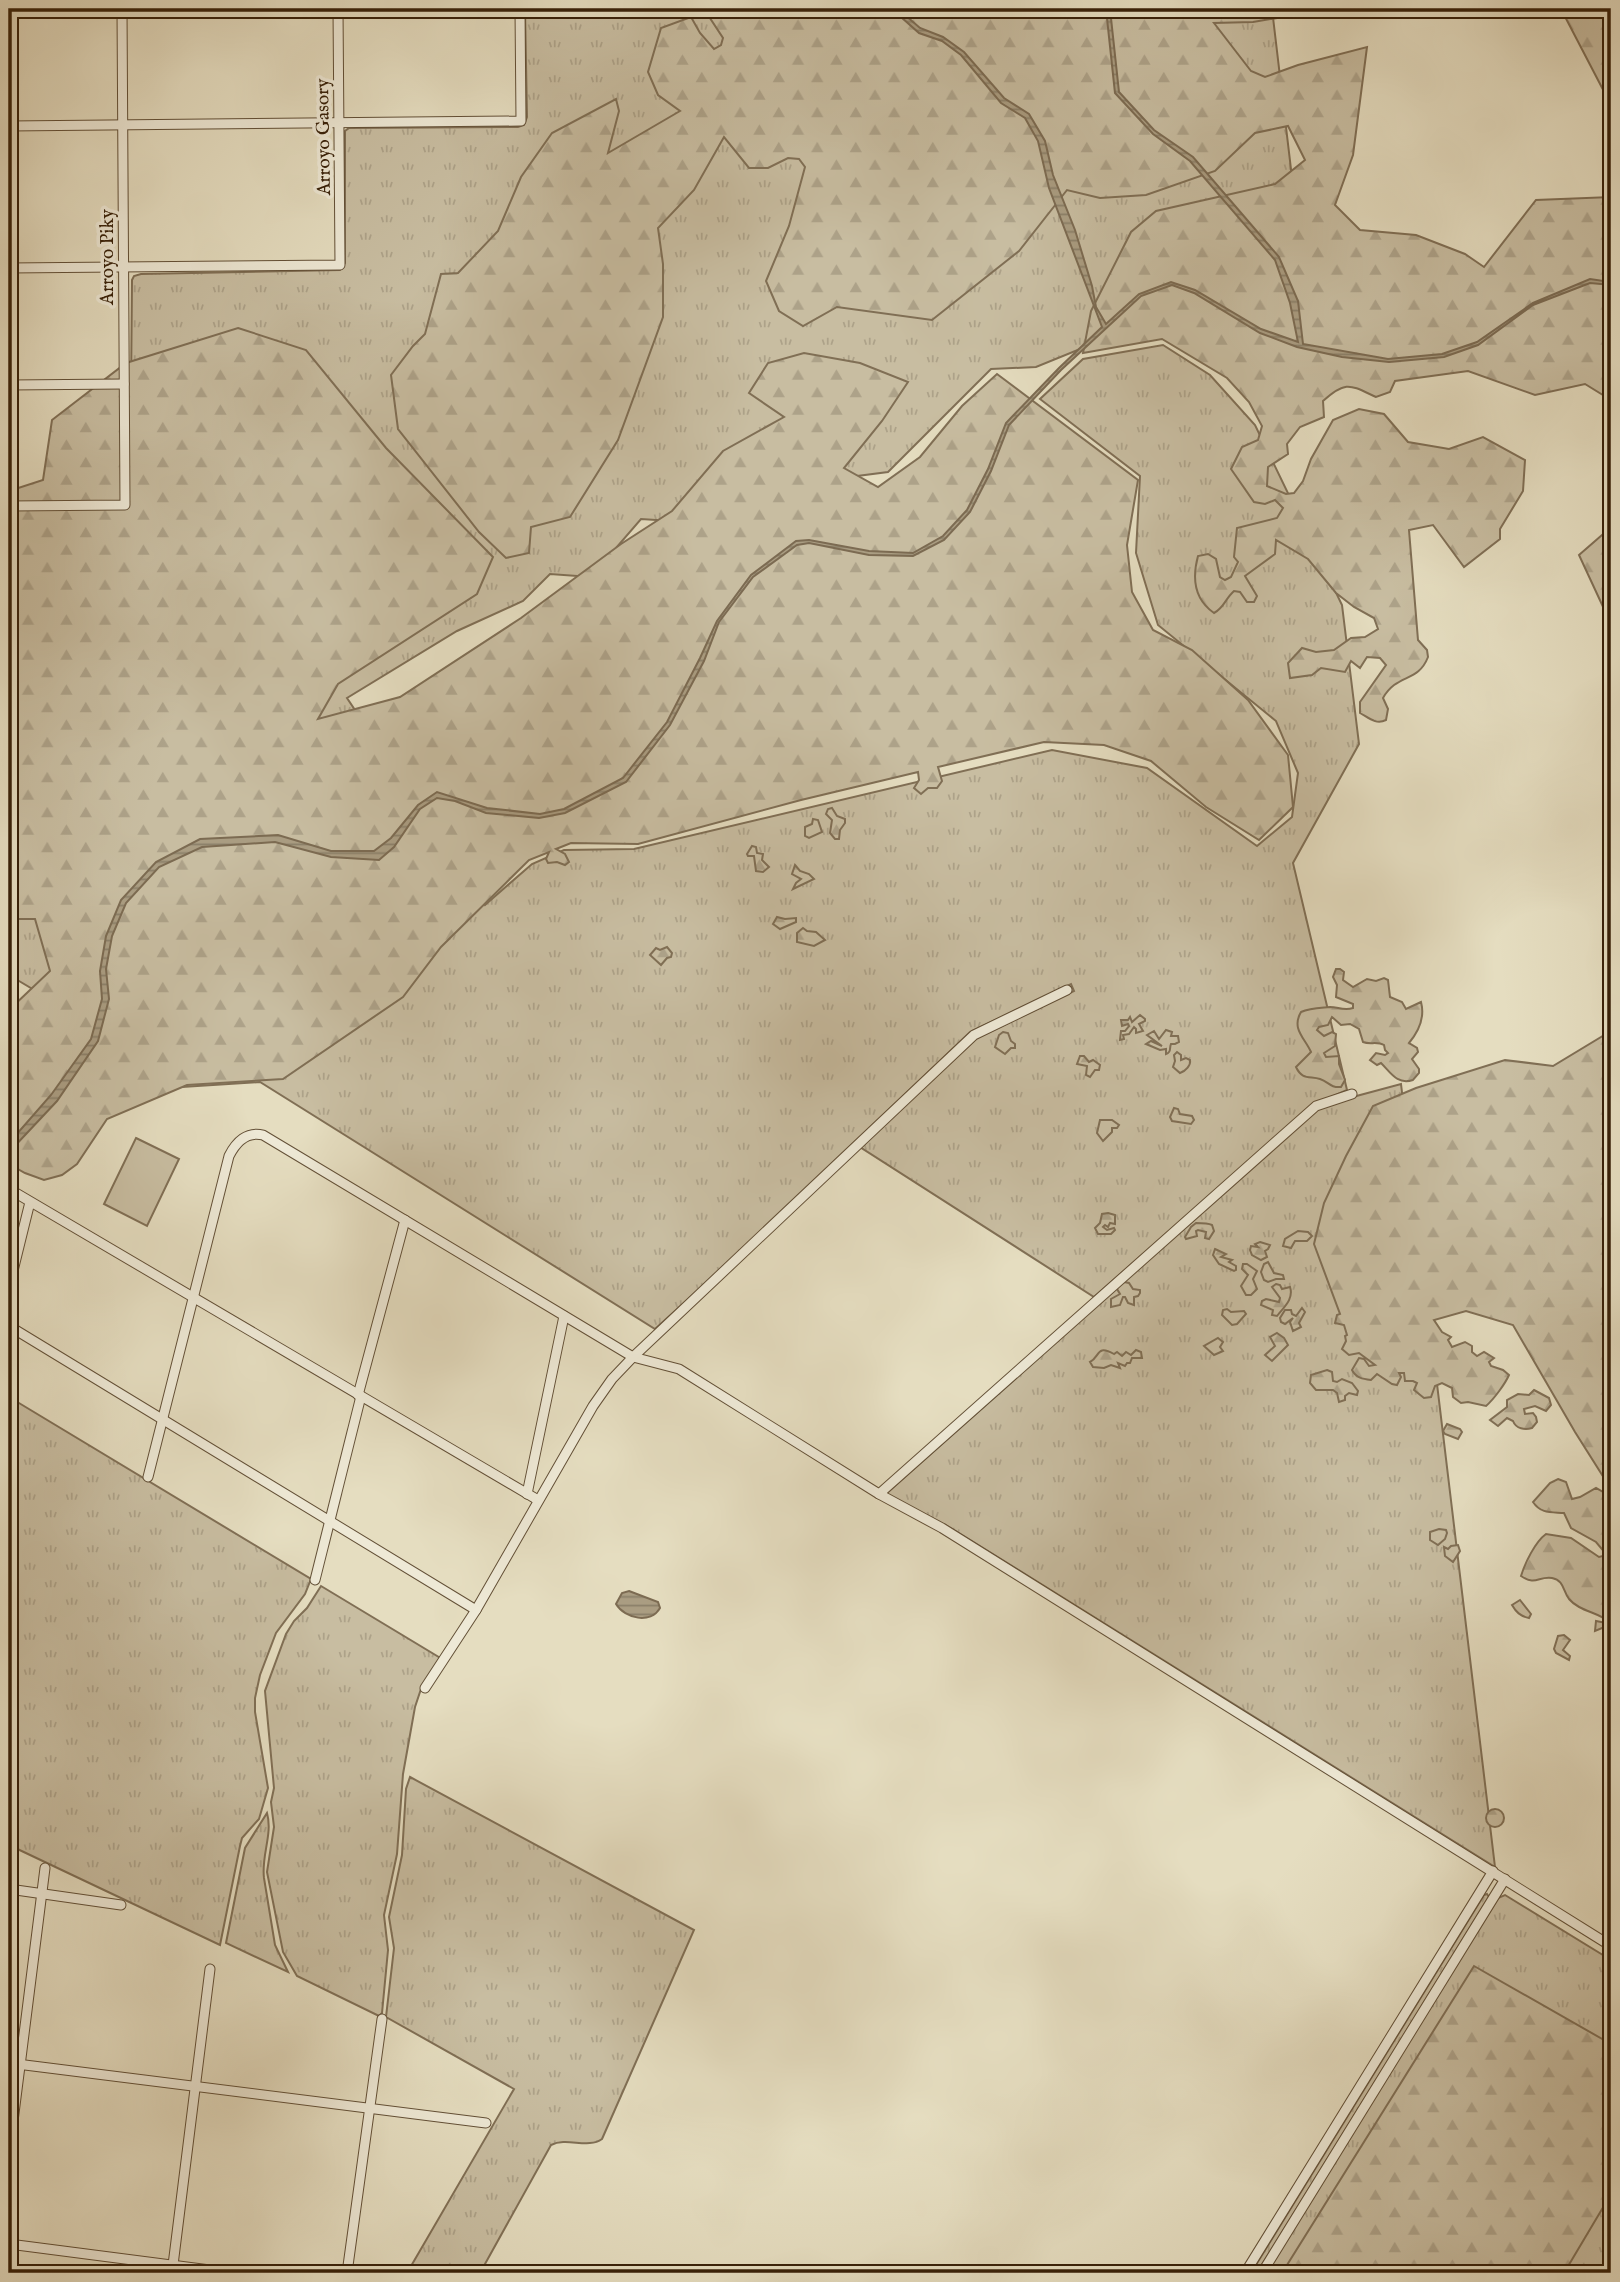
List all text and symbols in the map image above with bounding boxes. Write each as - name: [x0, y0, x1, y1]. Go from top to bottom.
- street label: Arroyo Gasory: [311, 78, 337, 197]
- street label: Arroyo Piky: [96, 208, 120, 306]

